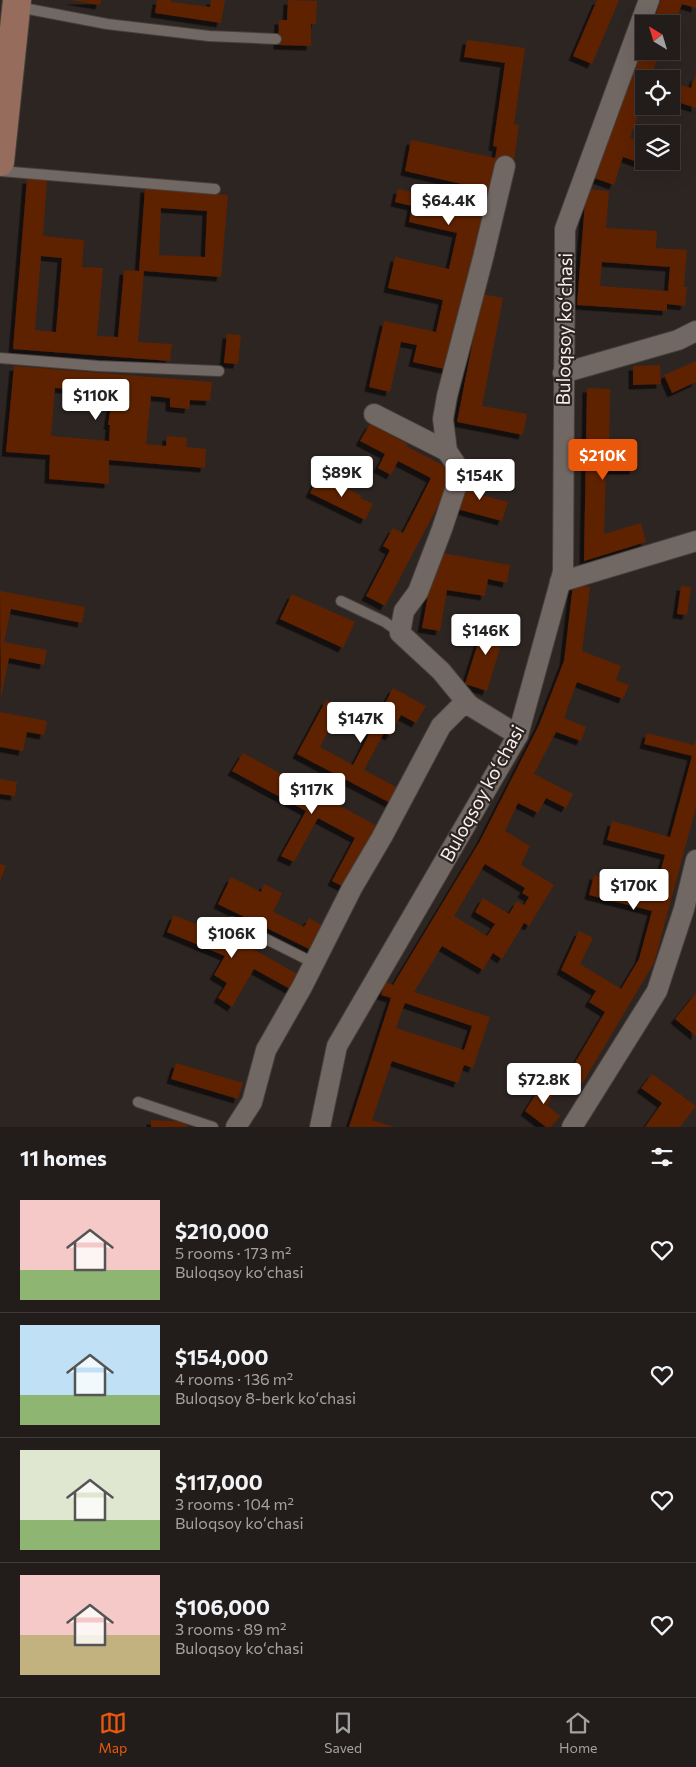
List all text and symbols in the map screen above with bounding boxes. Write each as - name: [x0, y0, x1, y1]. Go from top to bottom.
- north arrow: [635, 15, 680, 60]
- map controls: [635, 15, 680, 170]
- button: locate: [635, 70, 680, 115]
- button: layers: [635, 125, 680, 170]
- pin: $64.4K: [408, 184, 490, 226]
- text: $64.4K: [422, 190, 476, 209]
- street label: Buloqsoy koʻchasi: [551, 252, 576, 406]
- pin: $110K: [61, 378, 131, 421]
- text: $110K: [73, 385, 119, 404]
- pin: $210K: [568, 438, 638, 481]
- text: $210K: [579, 445, 627, 464]
- pin: $89K: [312, 456, 372, 498]
- pin: $154K: [445, 458, 515, 501]
- text: $89K: [322, 462, 362, 481]
- text: $154K: [457, 465, 503, 484]
- pin: $146K: [451, 614, 521, 656]
- text: $146K: [462, 620, 510, 639]
- pin: $147K: [326, 702, 396, 744]
- text: $147K: [338, 708, 384, 727]
- street label: Buloqsoy koʻchasi: [435, 720, 529, 865]
- pin: $117K: [277, 772, 347, 815]
- text: $117K: [290, 779, 334, 798]
- pin: $170K: [599, 868, 669, 911]
- text: $170K: [611, 875, 657, 894]
- pin: $106K: [197, 916, 267, 959]
- text: $106K: [208, 923, 256, 942]
- pin: $72.8K: [503, 1062, 585, 1105]
- text: $72.8K: [518, 1069, 570, 1088]
- icon: filters: [648, 1143, 676, 1171]
- text: 11 homes: [20, 1145, 107, 1170]
- text: $210,000: [175, 1218, 269, 1243]
- icon: home: [60, 1220, 120, 1280]
- icon: heart: [648, 1236, 676, 1264]
- text: 5 rooms · 173 m²: [175, 1243, 292, 1262]
- text: Buloqsoy koʻchasi: [175, 1262, 304, 1281]
- text: $154,000: [175, 1344, 268, 1369]
- icon: home: [60, 1345, 120, 1405]
- icon: heart: [648, 1361, 676, 1389]
- text: 4 rooms · 136 m²: [175, 1369, 293, 1388]
- text: Buloqsoy 8-berk koʻchasi: [175, 1388, 356, 1407]
- text: $117,000: [175, 1469, 263, 1494]
- icon: home: [60, 1470, 120, 1530]
- icon: heart: [648, 1486, 676, 1514]
- text: 3 rooms · 104 m²: [175, 1494, 294, 1513]
- text: Buloqsoy koʻchasi: [175, 1513, 304, 1532]
- text: $106,000: [175, 1594, 270, 1619]
- icon: home: [60, 1595, 120, 1655]
- icon: heart: [648, 1611, 676, 1639]
- text: 3 rooms · 89 m²: [175, 1619, 286, 1638]
- text: Buloqsoy koʻchasi: [175, 1638, 304, 1657]
- tab: Map: [98, 1709, 127, 1756]
- tab: Saved: [324, 1709, 362, 1756]
- tab: Home: [559, 1709, 598, 1756]

